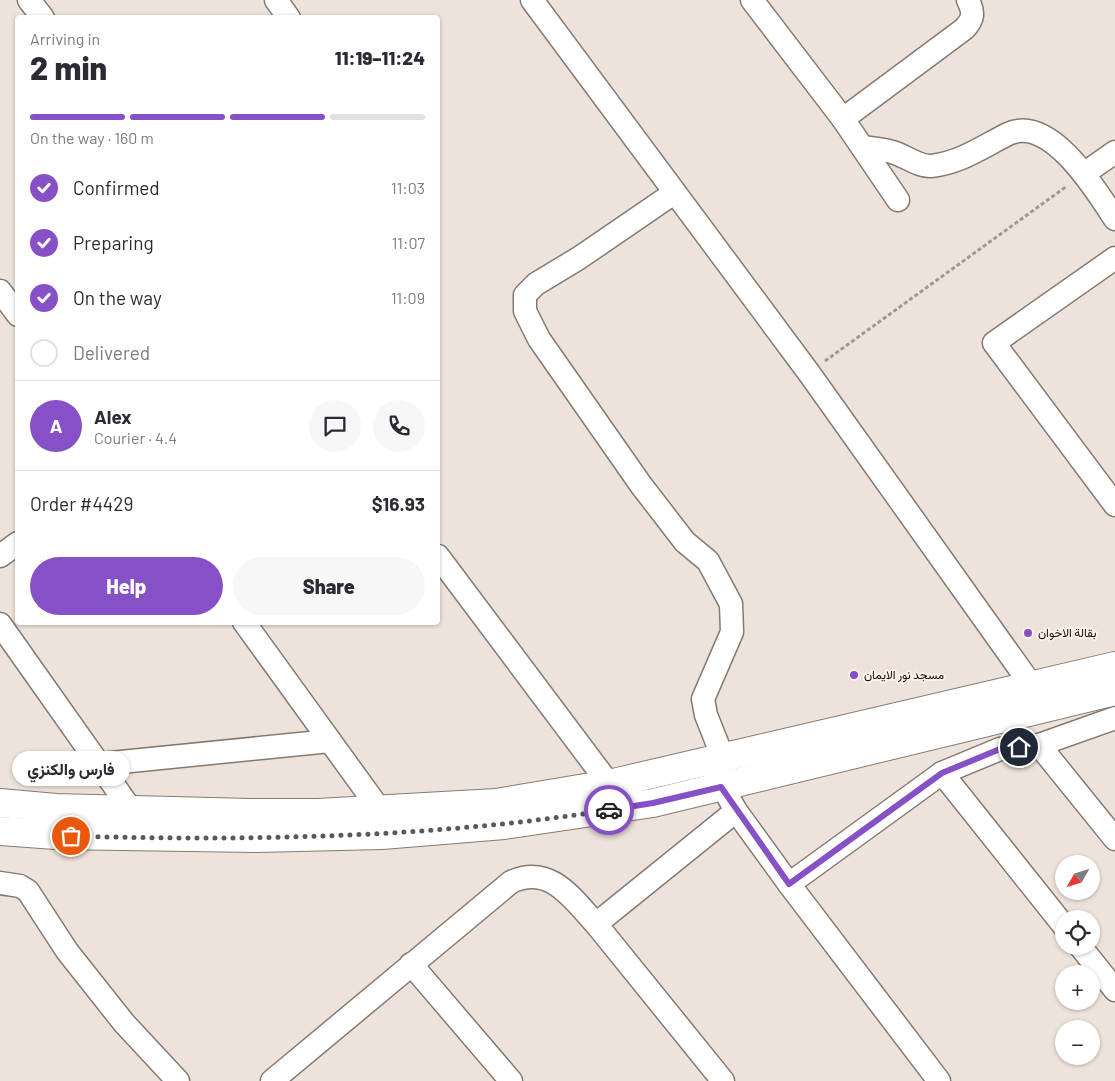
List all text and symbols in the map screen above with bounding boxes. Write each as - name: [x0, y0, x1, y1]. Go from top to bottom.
- text: Arriving in: [30, 29, 100, 48]
- text: 11:19–11:24: [335, 46, 425, 69]
- text: 2 min: [30, 48, 107, 86]
- text: On the way · 160 m: [30, 128, 154, 147]
- icon: check: [30, 174, 58, 202]
- text: Confirmed: [73, 176, 160, 199]
- text: 11:03: [391, 178, 425, 197]
- icon: check: [30, 229, 58, 257]
- text: Preparing: [73, 231, 154, 254]
- text: 11:07: [392, 233, 425, 252]
- icon: check: [30, 284, 58, 312]
- text: On the way: [73, 286, 162, 309]
- text: 11:09: [391, 288, 425, 307]
- text: Delivered: [73, 341, 150, 364]
- button: chat: [309, 400, 361, 452]
- button: phone: [373, 400, 425, 452]
- text: Alex: [94, 405, 132, 428]
- text: A: [50, 414, 62, 437]
- text: Courier · 4.4: [94, 428, 177, 447]
- text: Order #4429: [30, 492, 133, 515]
- text: $16.93: [372, 492, 425, 515]
- button: Help: [30, 557, 223, 615]
- button: Share: [233, 557, 425, 615]
- place label: بقالة الاخوان: [1038, 625, 1097, 641]
- marker: بقالة الاخوان: [1022, 627, 1034, 639]
- place label: مسجد نور الايمان: [864, 667, 944, 683]
- marker: مسجد نور الايمان: [848, 669, 860, 681]
- pin: [998, 726, 1040, 768]
- icon: home: [1005, 733, 1033, 761]
- callout: فارس والكنزي: [12, 751, 130, 786]
- text: فارس والكنزي: [27, 759, 115, 778]
- courier: [584, 785, 634, 835]
- icon: car: [595, 796, 623, 824]
- pin: [50, 815, 92, 857]
- icon: bag: [57, 822, 85, 850]
- north arrow: [1055, 855, 1100, 900]
- map controls: [1055, 855, 1100, 1065]
- button: locate: [1055, 910, 1100, 955]
- button: +: [1055, 965, 1100, 1010]
- button: −: [1055, 1020, 1100, 1065]

